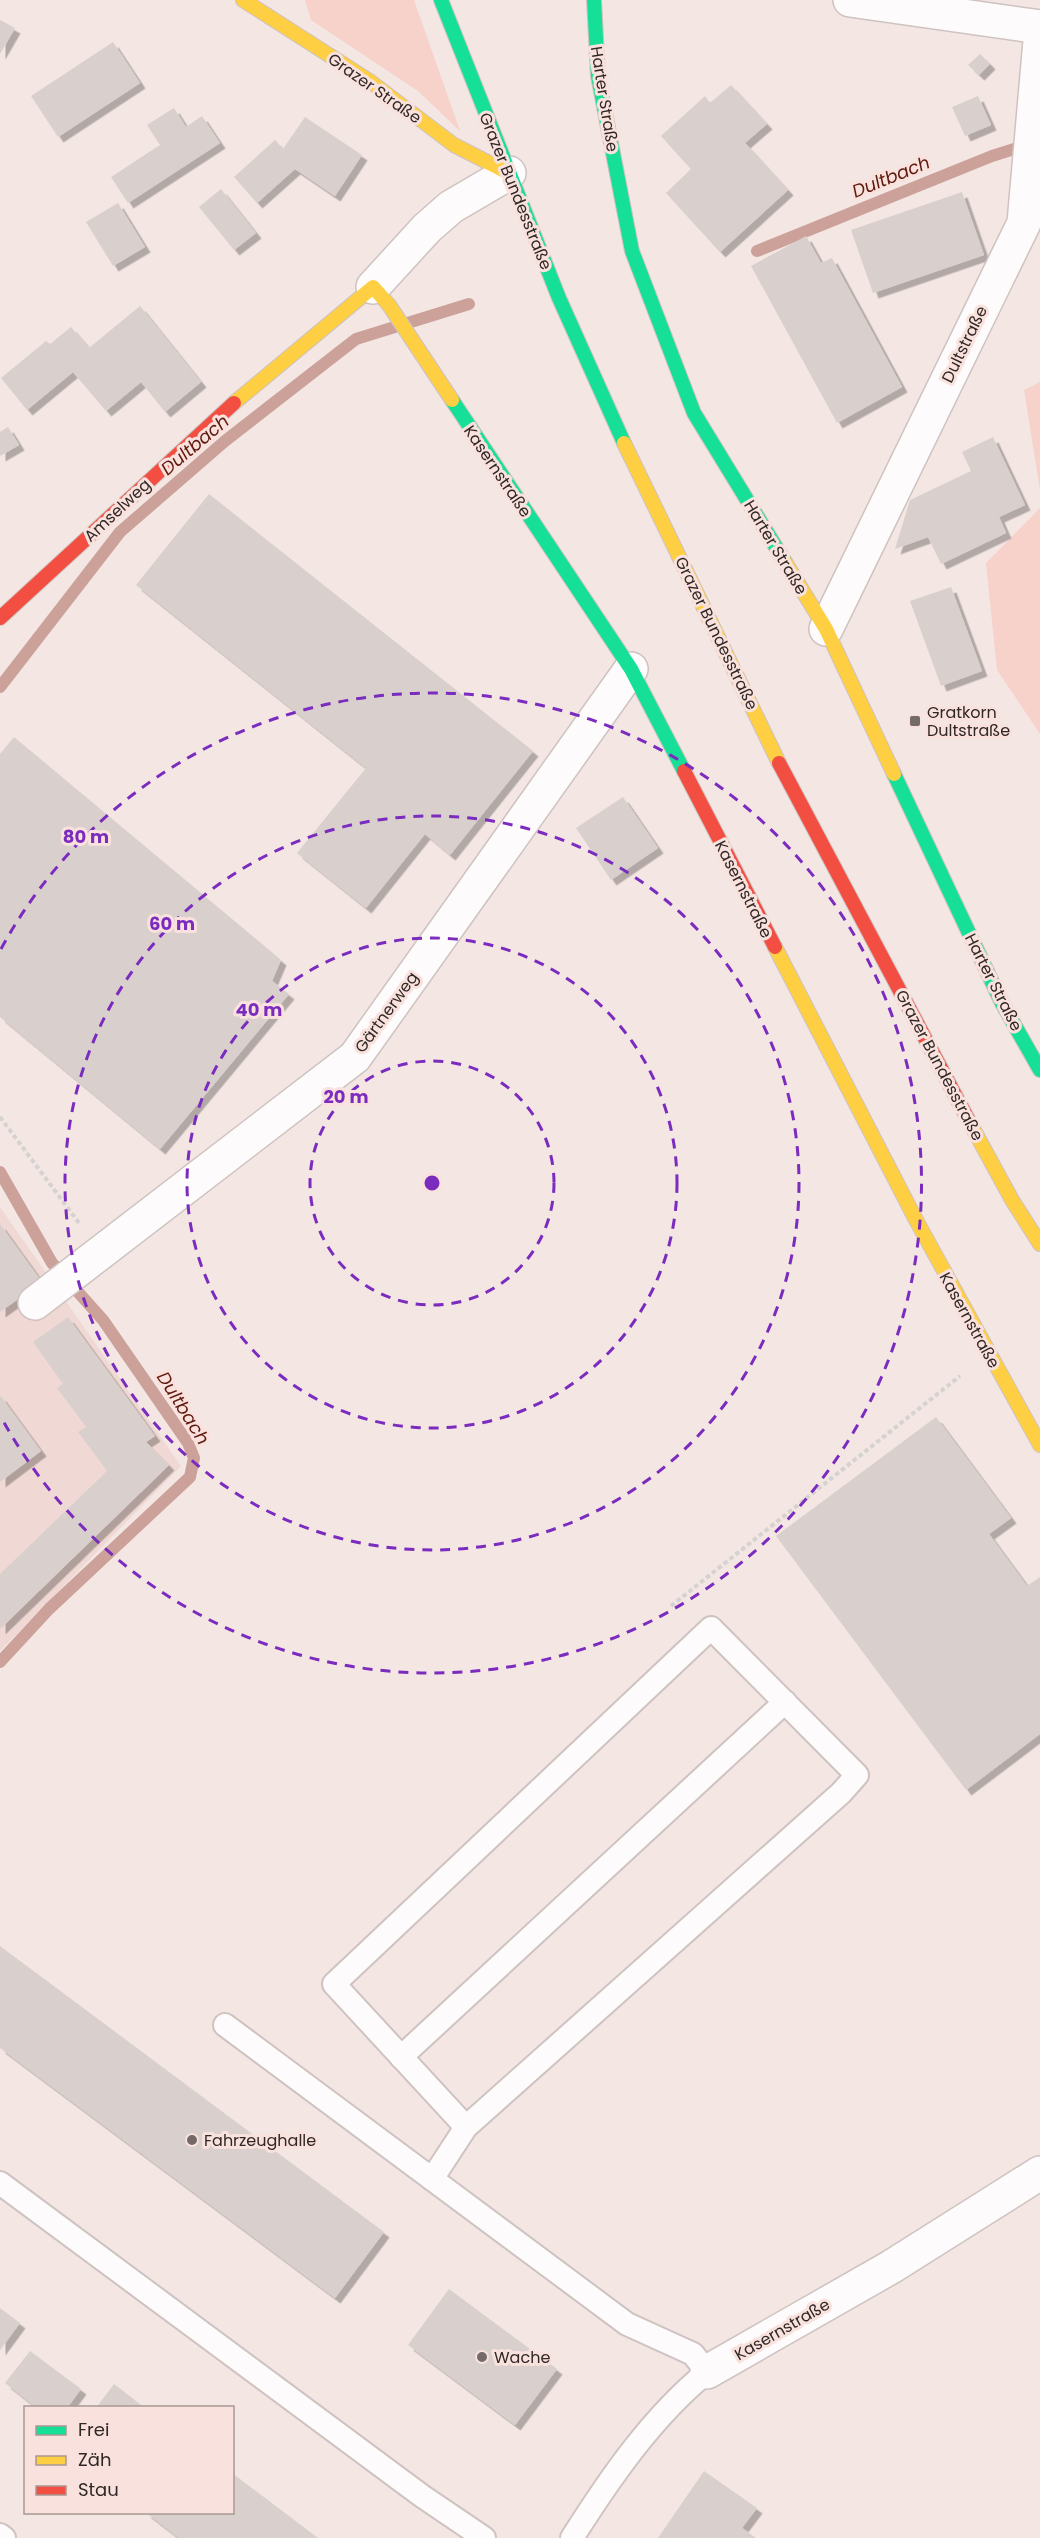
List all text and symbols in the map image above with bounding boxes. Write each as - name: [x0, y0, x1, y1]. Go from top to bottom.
- street label: Harter Straße: [585, 45, 624, 154]
- street label: Grazer Straße: [323, 48, 426, 129]
- street label: Grazer Bundesstraße: [473, 109, 558, 273]
- water label: Dultbach: [848, 150, 934, 203]
- street label: Dultstraße: [936, 302, 993, 387]
- water label: Dultbach: [155, 409, 234, 481]
- street label: Kasernstraße: [458, 421, 537, 522]
- street label: Amselweg: [79, 474, 156, 547]
- street label: Harter Straße: [738, 496, 813, 599]
- street label: Grazer Bundesstraße: [669, 553, 764, 714]
- place label: Gratkorn Dultstraße: [927, 701, 1010, 742]
- marker: Gratkorn Dultstraße: [908, 714, 922, 728]
- text: 80 m: [63, 824, 109, 849]
- street label: Kasernstraße: [709, 836, 778, 942]
- text: 60 m: [149, 911, 195, 936]
- street label: Harter Straße: [959, 929, 1028, 1035]
- street label: Gärtnerweg: [349, 967, 424, 1058]
- street label: Grazer Bundesstraße: [890, 986, 989, 1145]
- text: 40 m: [236, 997, 282, 1022]
- text: 20 m: [324, 1084, 368, 1109]
- centre of rings: [422, 1173, 442, 1193]
- street label: Kasernstraße: [934, 1268, 1006, 1373]
- water label: Dultbach: [151, 1366, 216, 1449]
- place label: Fahrzeughalle: [204, 2129, 316, 2152]
- marker: Fahrzeughalle: [185, 2133, 199, 2147]
- street label: Kasernstraße: [730, 2293, 834, 2366]
- place label: Wache: [494, 2346, 550, 2369]
- marker: Wache: [475, 2350, 489, 2364]
- legend: [24, 2406, 234, 2514]
- text: Frei: [78, 2417, 109, 2442]
- text: Zäh: [78, 2447, 111, 2472]
- text: Stau: [78, 2477, 119, 2502]

